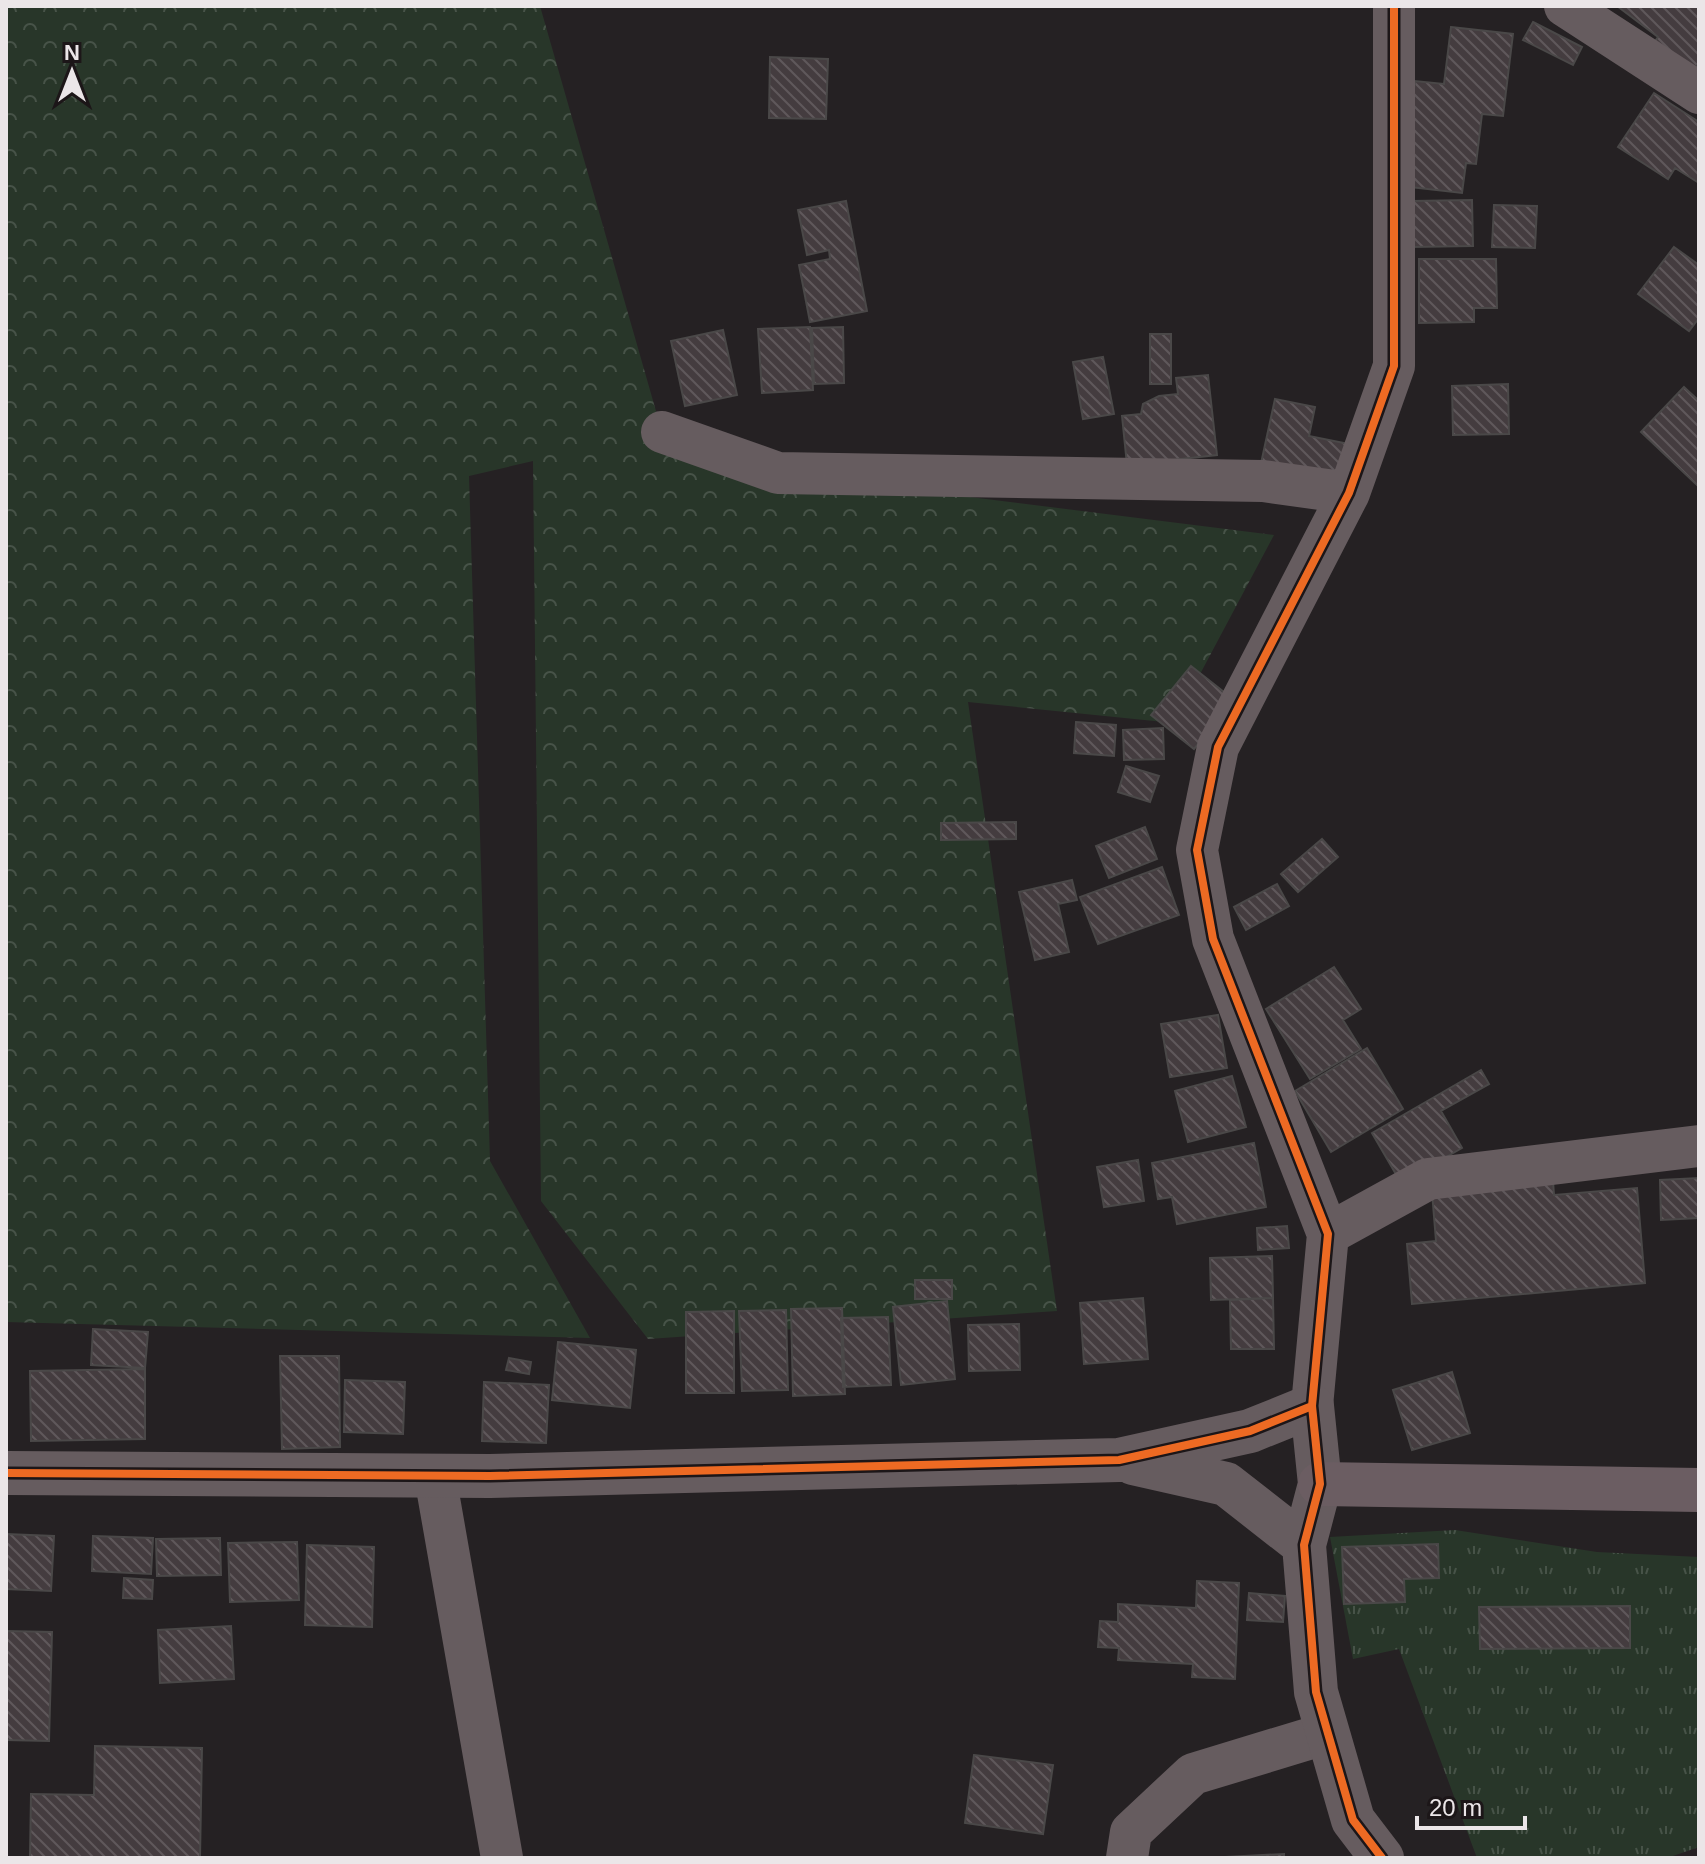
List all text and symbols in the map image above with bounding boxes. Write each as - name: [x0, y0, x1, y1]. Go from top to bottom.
- north arrow: [32, 32, 112, 112]
- text: N: [64, 40, 80, 65]
- scale bar: [1417, 1780, 1525, 1830]
- text: 20 m: [1429, 1794, 1482, 1821]

